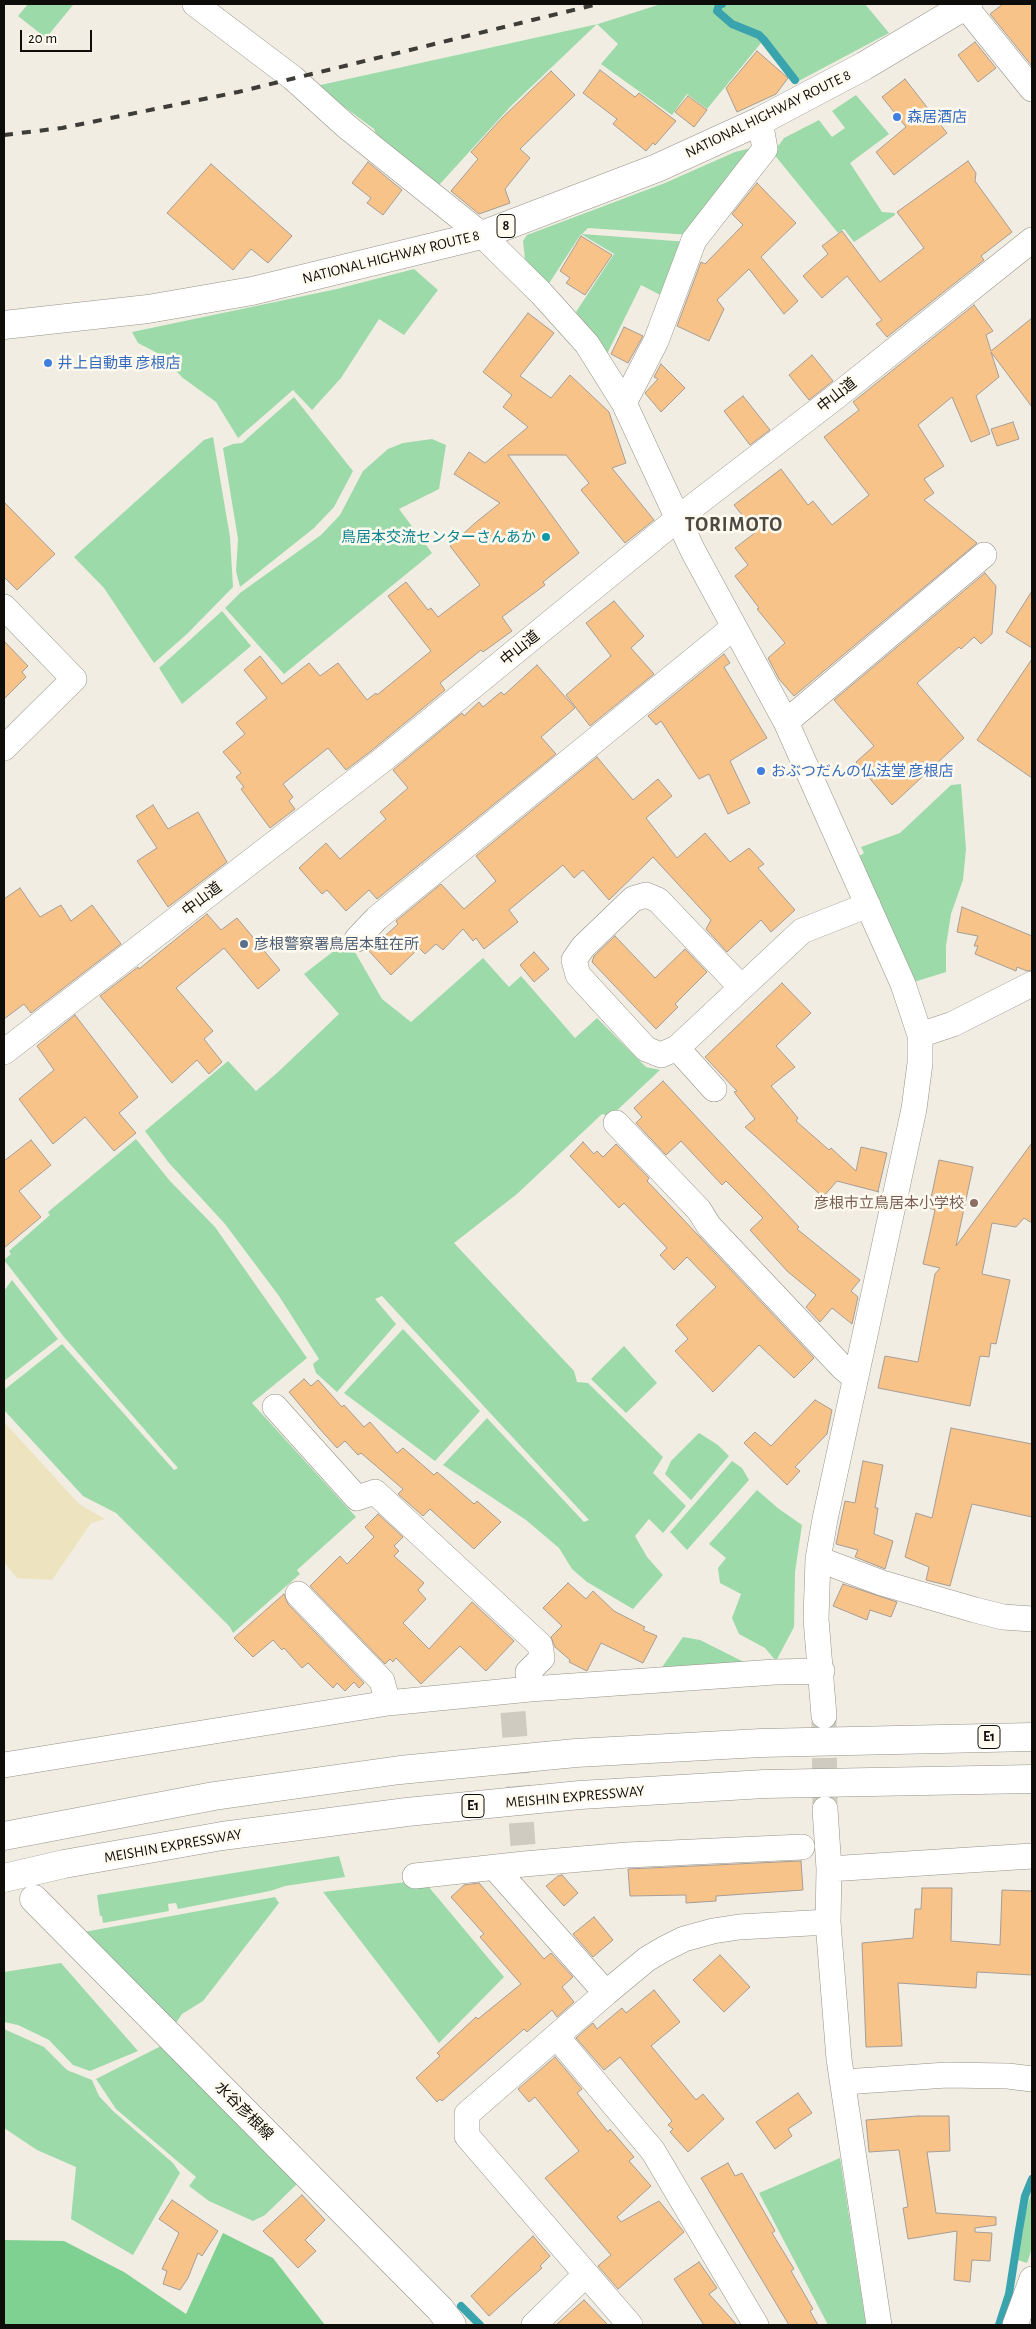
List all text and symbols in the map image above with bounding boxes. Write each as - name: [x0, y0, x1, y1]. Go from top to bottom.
- scale bar: [22, 20, 95, 52]
- text: 20 m: [28, 31, 57, 46]
- street label: NATIONAL HIGHWAY ROUTE 8: [682, 66, 854, 162]
- place label: 森居酒店: [907, 108, 967, 126]
- marker: 森居酒店: [891, 111, 903, 123]
- road number: 8: [497, 215, 515, 238]
- street label: NATIONAL HIGHWAY ROUTE 8: [300, 226, 482, 288]
- place label: 井上自動車 彦根店: [58, 354, 180, 372]
- marker: 井上自動車 彦根店: [42, 357, 54, 369]
- street label: 中山道: [814, 374, 860, 416]
- district label: TORIMOTO: [684, 513, 784, 537]
- place label: 鳥居本交流センターさんあか: [341, 528, 536, 546]
- marker: 鳥居本交流センターさんあか: [540, 531, 552, 543]
- street label: 中山道: [497, 627, 543, 669]
- place label: おぶつだんの仏法堂 彦根店: [771, 762, 953, 780]
- marker: おぶつだんの仏法堂 彦根店: [755, 765, 767, 777]
- street label: 中山道: [179, 878, 225, 920]
- place label: 彦根警察署鳥居本駐在所: [254, 935, 419, 953]
- marker: 彦根警察署鳥居本駐在所: [238, 938, 250, 950]
- place label: 彦根市立鳥居本小学校: [814, 1194, 964, 1212]
- marker: 彦根市立鳥居本小学校: [968, 1197, 980, 1209]
- road number: E1: [978, 1725, 1000, 1748]
- street label: MEISHIN EXPRESSWAY: [505, 1782, 645, 1812]
- road number: E1: [462, 1794, 484, 1818]
- street label: MEISHIN EXPRESSWAY: [103, 1825, 243, 1867]
- street label: 水谷彦根線: [211, 2078, 277, 2144]

